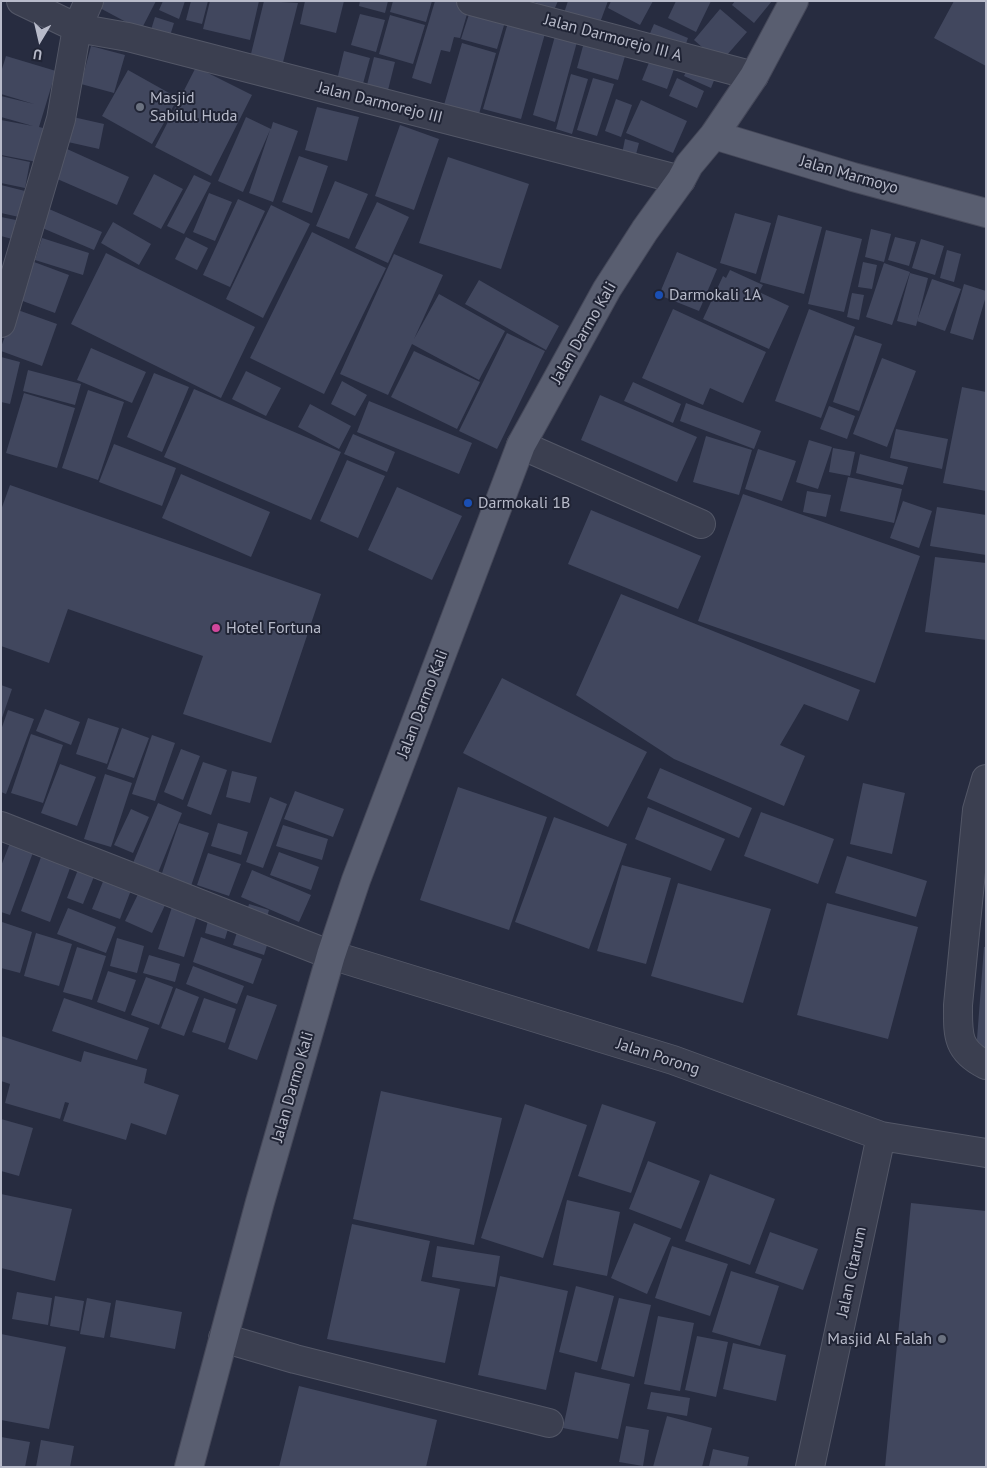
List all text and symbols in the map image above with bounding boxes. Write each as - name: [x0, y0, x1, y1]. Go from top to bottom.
- street label: Jalan Darmorejo III A: [542, 10, 684, 66]
- north arrow: [15, 15, 65, 65]
- text: U: [32, 45, 43, 64]
- street label: Jalan Darmorejo III: [315, 78, 445, 128]
- place label: Masjid Sabilul Huda: [150, 88, 238, 126]
- marker: Masjid Sabilul Huda: [134, 101, 146, 113]
- street label: Jalan Marmoyo: [798, 152, 900, 198]
- street label: Jalan Darmo Kali: [547, 279, 621, 387]
- place label: Darmokali 1A: [669, 285, 761, 305]
- marker: Darmokali 1A: [653, 289, 665, 301]
- place label: Darmokali 1B: [478, 493, 570, 513]
- marker: Darmokali 1B: [462, 497, 474, 509]
- place label: Hotel Fortuna: [226, 618, 321, 638]
- marker: Hotel Fortuna: [210, 622, 222, 634]
- street label: Jalan Darmo Kali: [394, 647, 452, 761]
- street label: Jalan Darmo Kali: [268, 1030, 318, 1144]
- street label: Jalan Porong: [614, 1035, 702, 1079]
- street label: Jalan Citarum: [833, 1225, 871, 1319]
- place label: Masjid Al Falah: [827, 1329, 932, 1349]
- marker: Masjid Al Falah: [936, 1333, 948, 1345]

